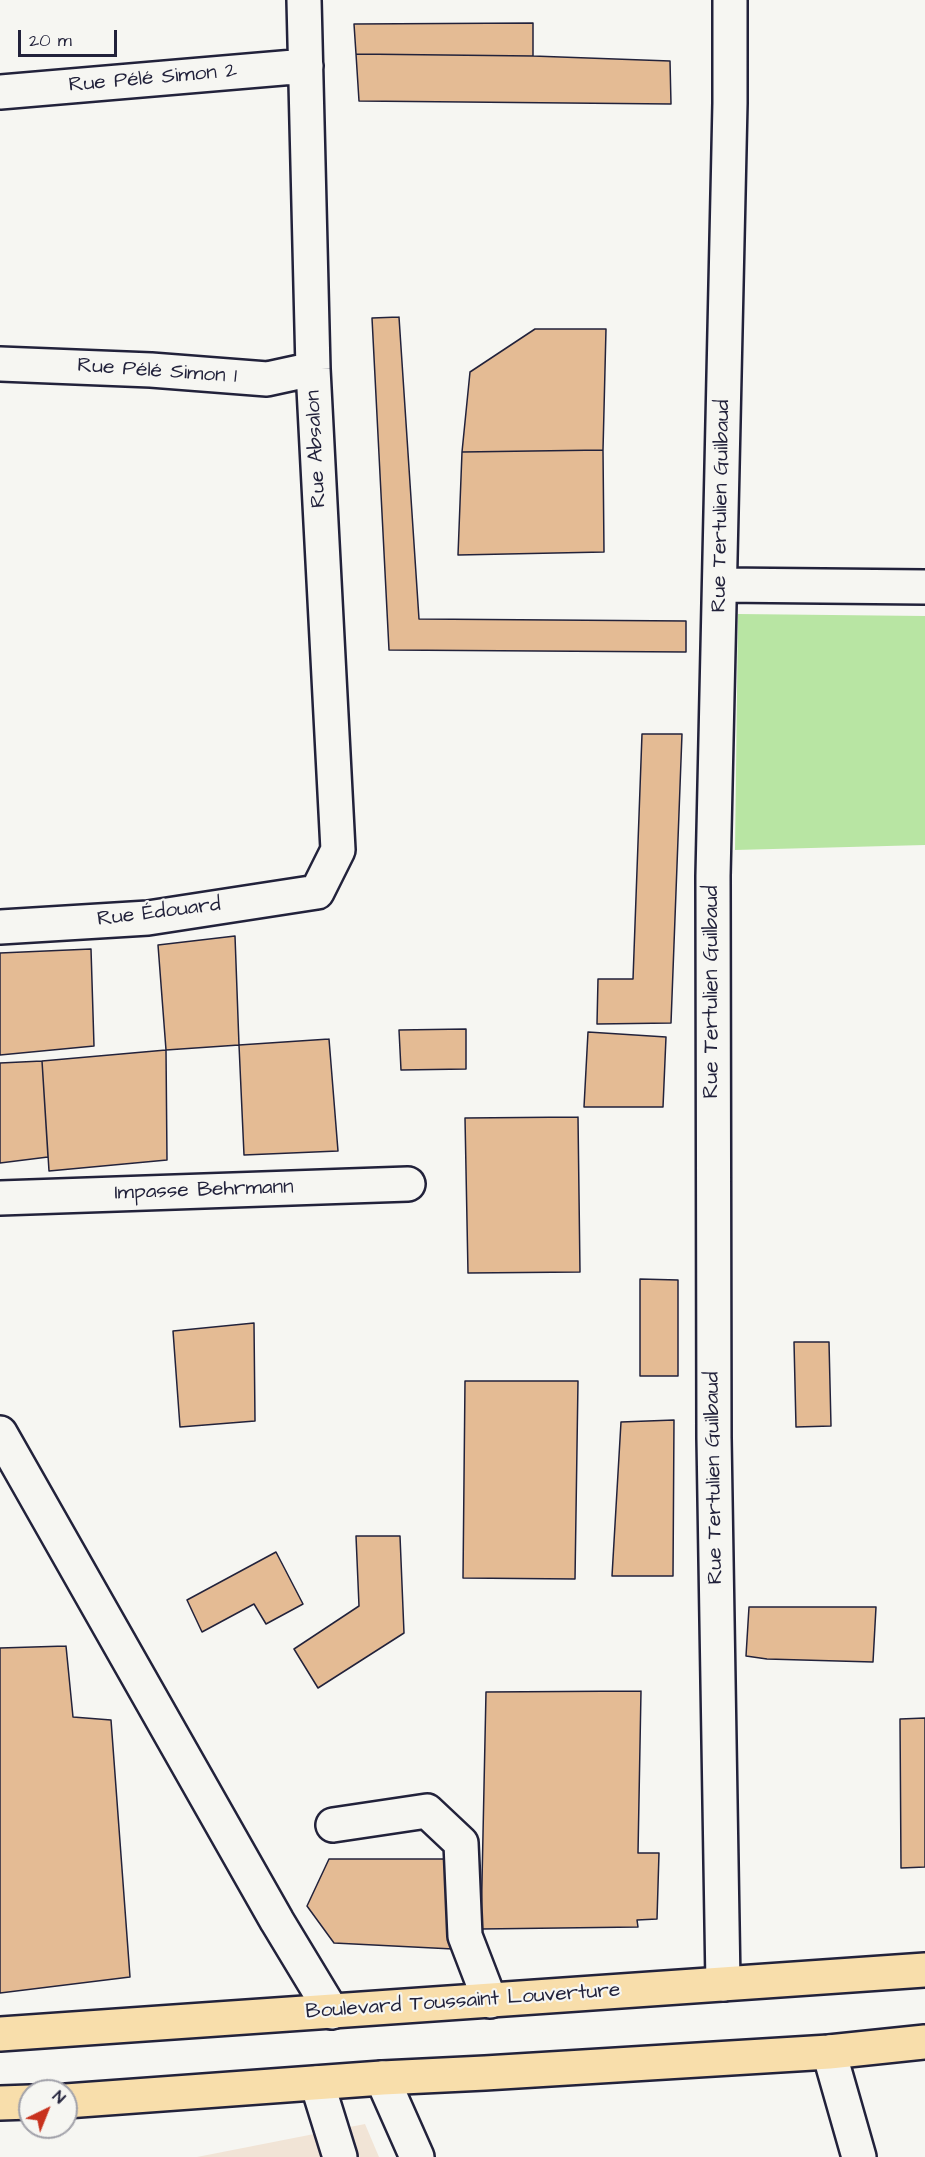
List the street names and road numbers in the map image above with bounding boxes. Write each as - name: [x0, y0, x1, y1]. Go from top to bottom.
- street label: Rue Pélé Simon 2: [68, 59, 238, 99]
- street label: Rue Pélé Simon 1: [76, 354, 238, 390]
- street label: Rue Absalon: [301, 390, 333, 508]
- street label: Rue Tertulien Guilbaud: [708, 399, 736, 613]
- street label: Rue Tertulien Guilbaud: [700, 886, 726, 1098]
- street label: Rue Édouard: [96, 893, 222, 933]
- street label: Impasse Behrmann: [114, 1175, 294, 1207]
- street label: Rue Tertulien Guilbaud: [701, 1371, 729, 1585]
- street label: Boulevard Toussaint Louverture: [305, 1978, 621, 2026]

